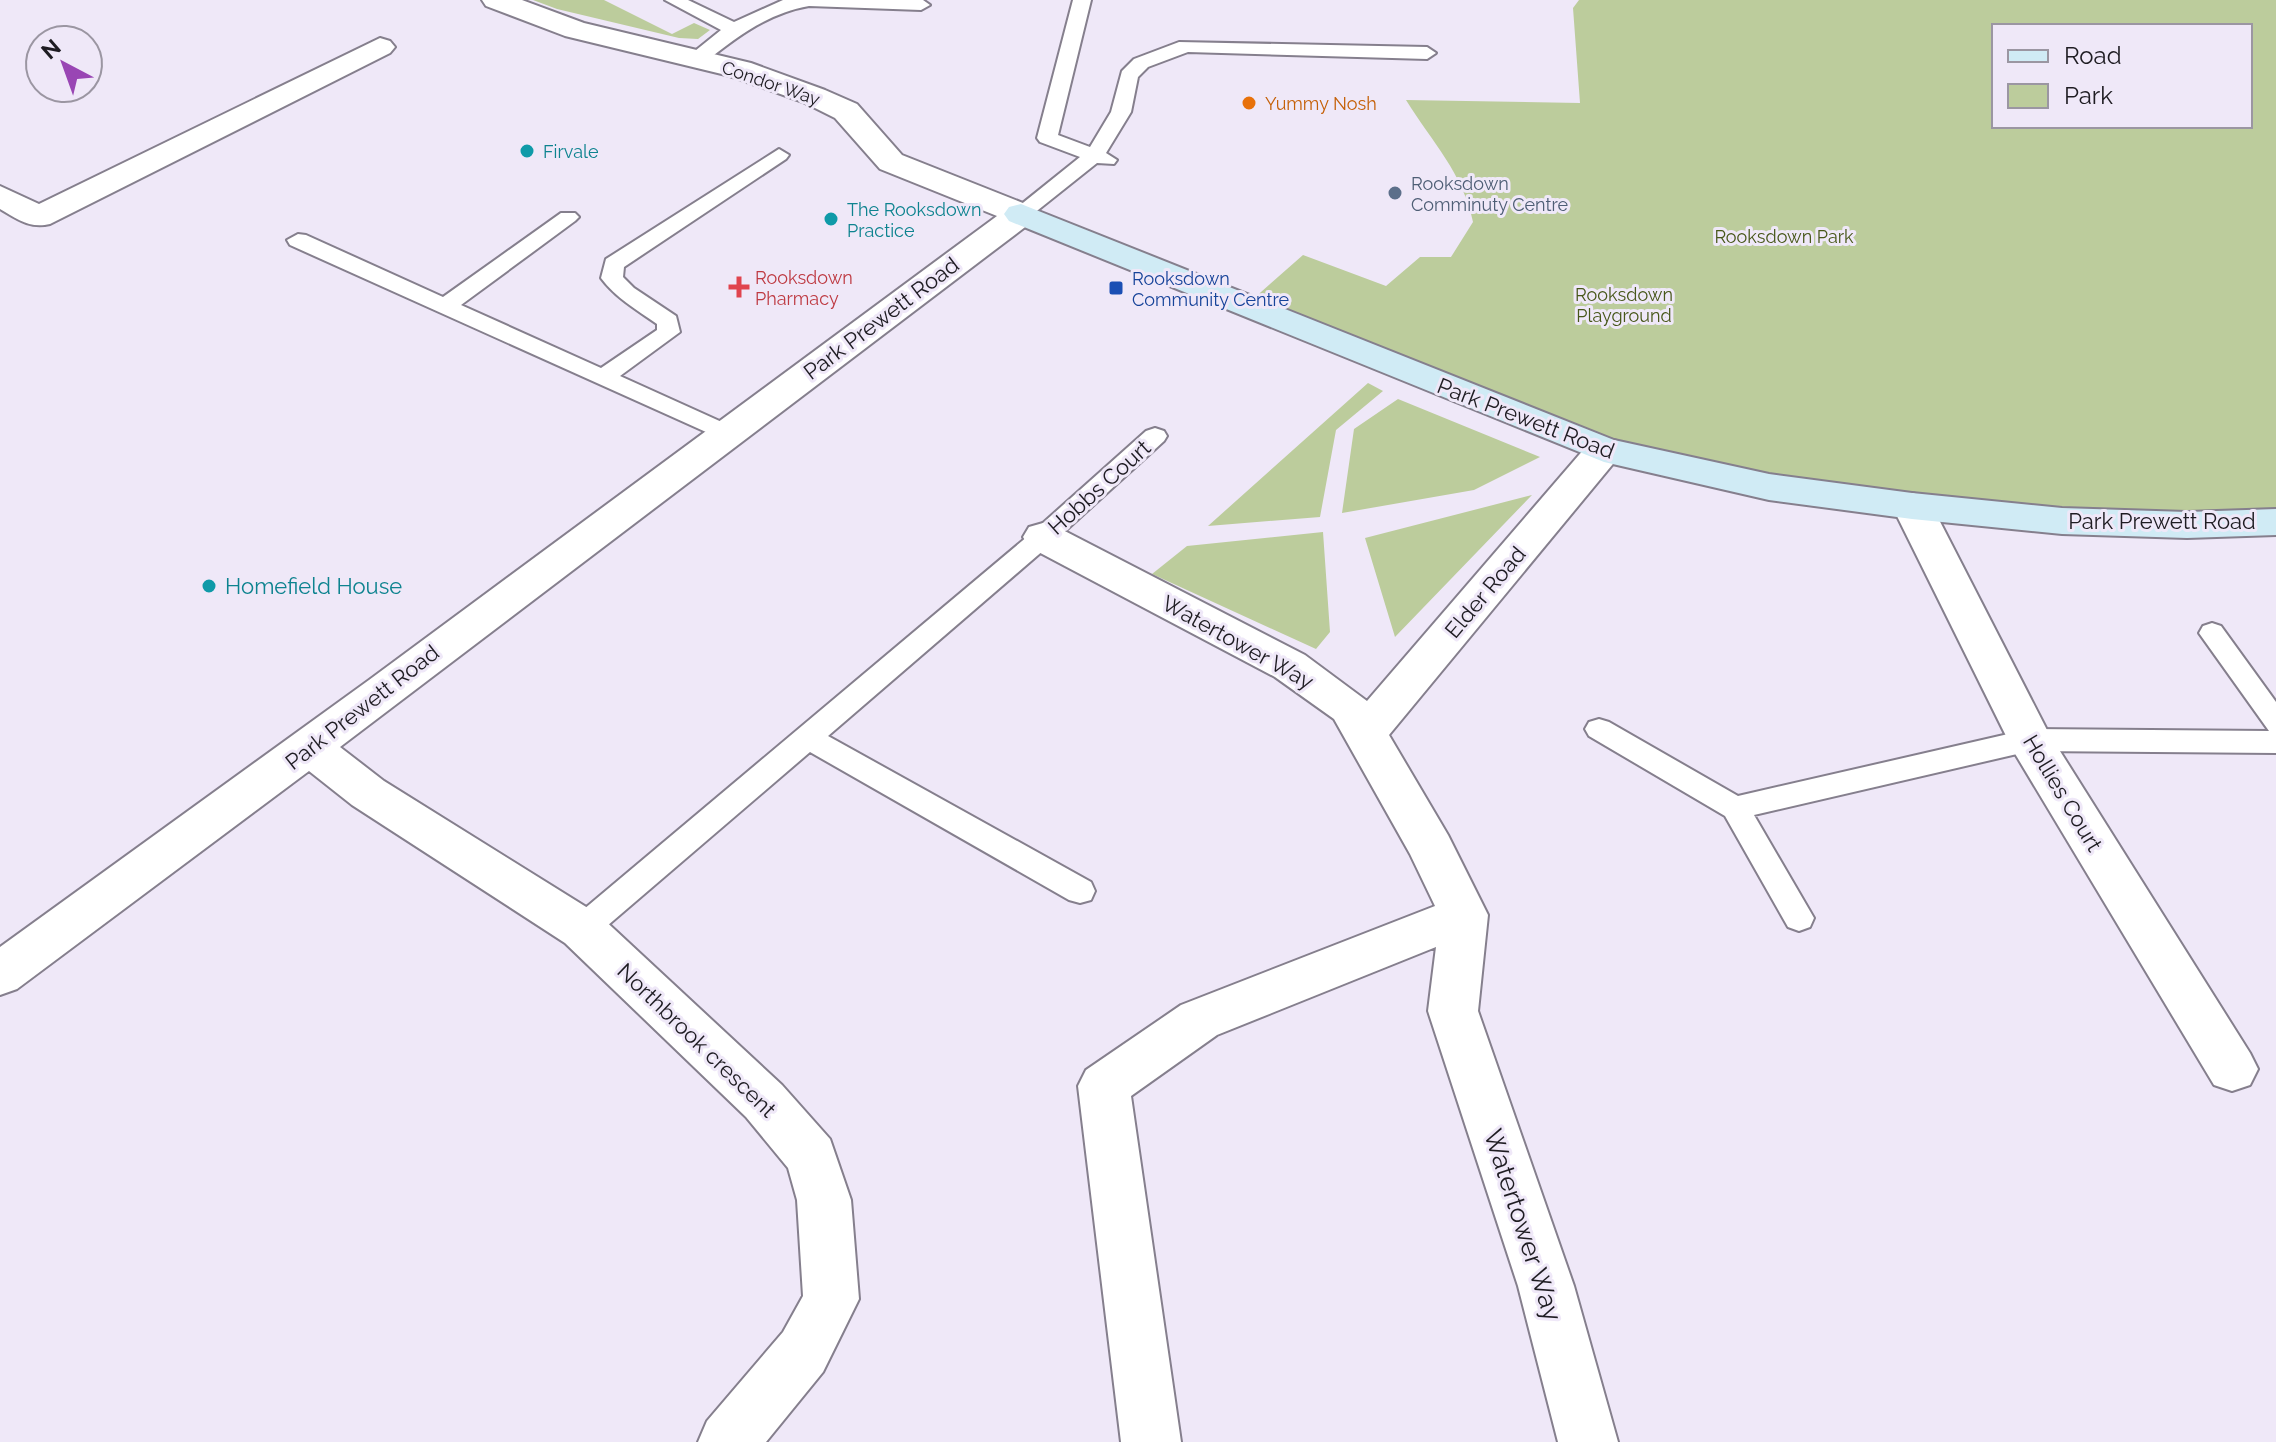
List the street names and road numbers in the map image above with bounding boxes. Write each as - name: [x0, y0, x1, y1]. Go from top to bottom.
- street label: Condor Way: [719, 56, 823, 110]
- street label: Park Prewett Road: [798, 251, 964, 385]
- street label: Park Prewett Road: [1434, 372, 1618, 464]
- street label: Hobbs Court: [1042, 434, 1156, 540]
- street label: Park Prewett Road: [2068, 508, 2256, 534]
- street label: Elder Road: [1439, 541, 1531, 643]
- street label: Watertower Way: [1158, 590, 1318, 694]
- street label: Park Prewett Road: [280, 639, 444, 775]
- street label: Hollies Court: [2018, 730, 2108, 857]
- street label: Northbrook crescent: [612, 958, 782, 1123]
- street label: Watertower Way: [1478, 1125, 1568, 1325]

